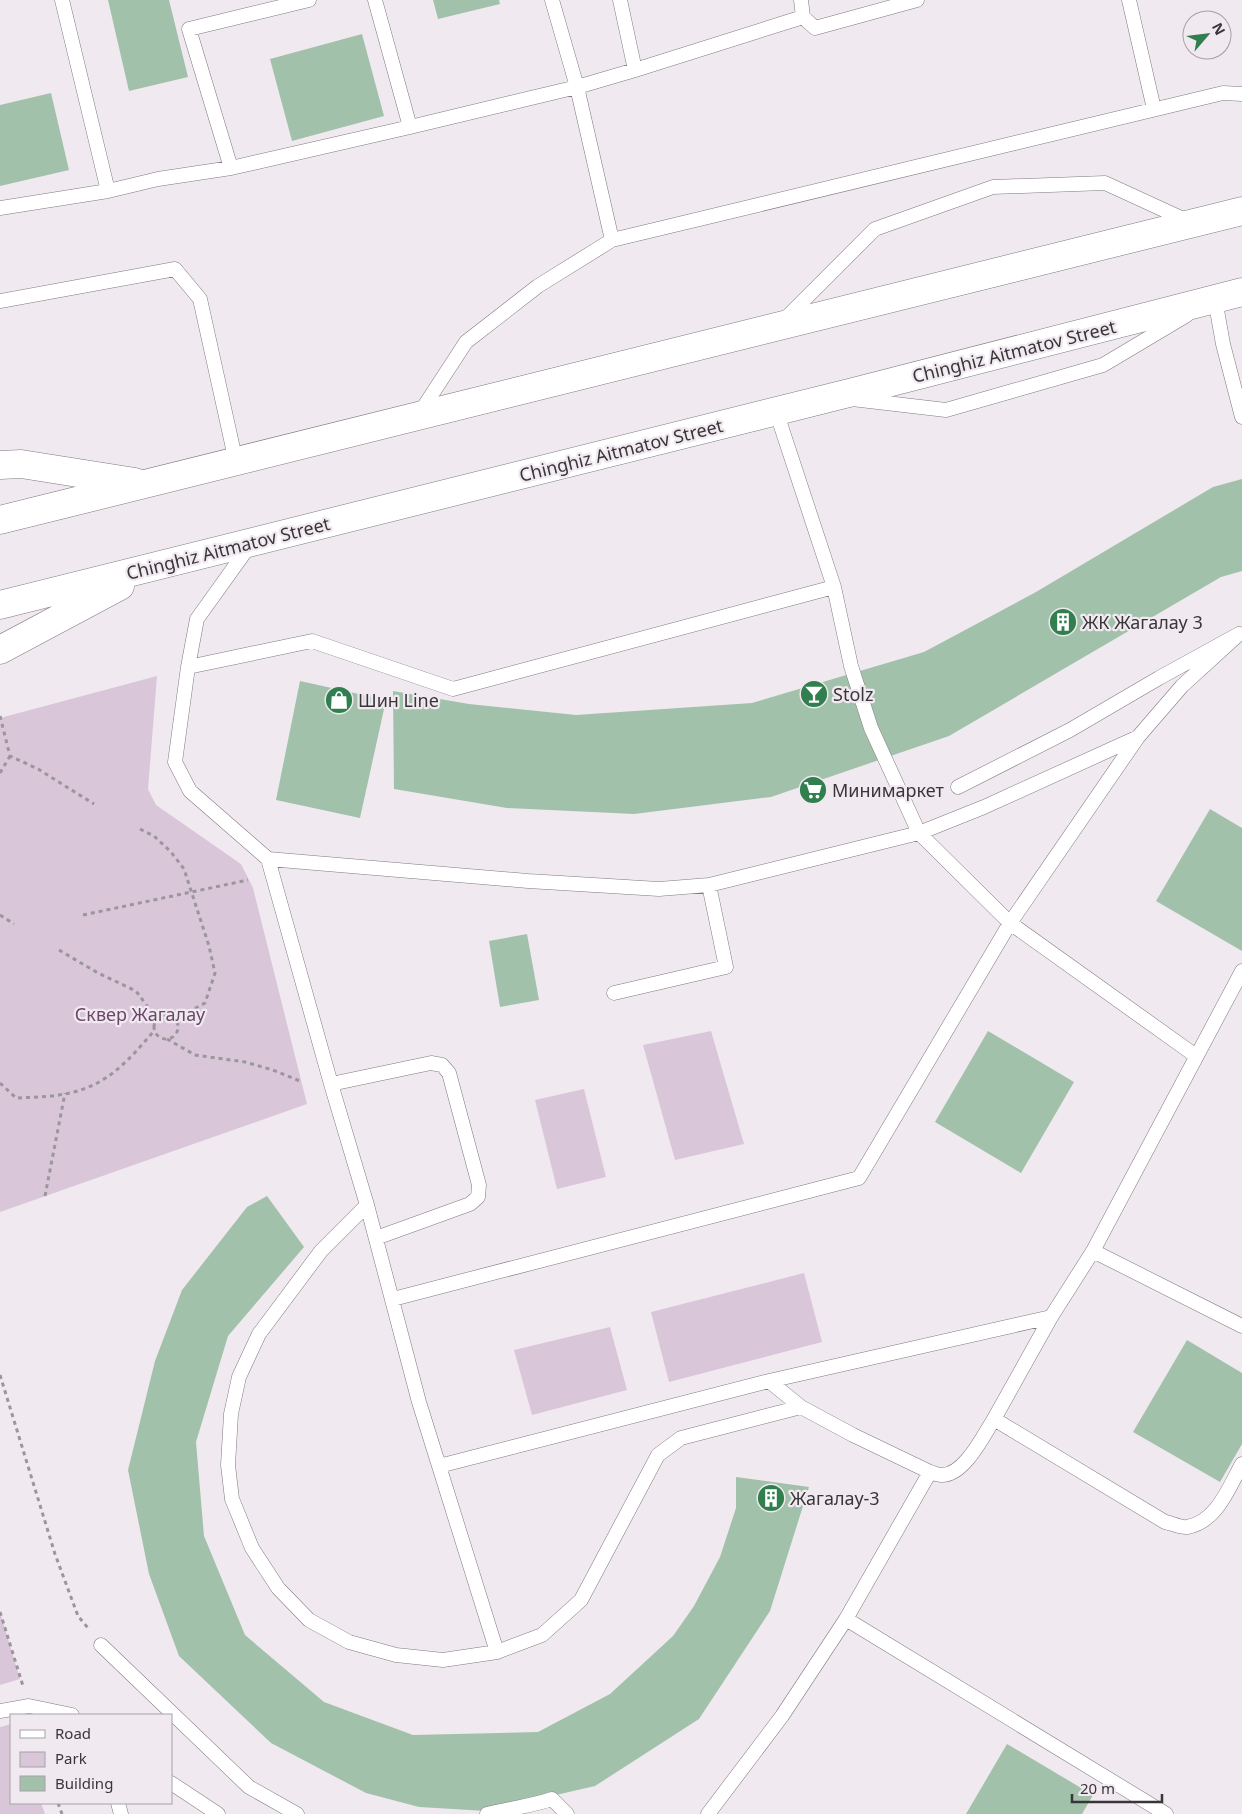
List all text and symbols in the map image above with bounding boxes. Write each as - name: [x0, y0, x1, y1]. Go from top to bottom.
- north arrow: [1182, 10, 1232, 60]
- text: N: [1208, 19, 1230, 38]
- street label: Chinghiz Aitmatov Street: [910, 314, 1119, 388]
- street label: Chinghiz Aitmatov Street: [517, 413, 726, 487]
- street label: Chinghiz Aitmatov Street: [124, 511, 333, 585]
- building icon: ЖК Жагалау 3: [1048, 607, 1078, 637]
- place label: ЖК Жагалау 3: [1082, 610, 1203, 634]
- bar icon: Stolz: [799, 679, 829, 709]
- place label: Stolz: [833, 682, 873, 706]
- shop icon: Шин Line: [324, 685, 354, 715]
- place label: Шин Line: [358, 688, 439, 712]
- supermarket icon: Минимаркет: [798, 775, 828, 805]
- place label: Минимаркет: [832, 778, 944, 802]
- park label: Сквер Жагалау: [75, 1002, 206, 1026]
- building icon: Жагалау-3: [756, 1483, 786, 1513]
- place label: Жагалау-3: [790, 1486, 880, 1510]
- legend: [10, 1714, 172, 1804]
- text: Road: [55, 1723, 91, 1743]
- text: Park: [55, 1748, 87, 1768]
- scale bar: [1072, 1772, 1162, 1804]
- text: Building: [55, 1773, 113, 1793]
- text: 20 m: [1080, 1778, 1115, 1798]

